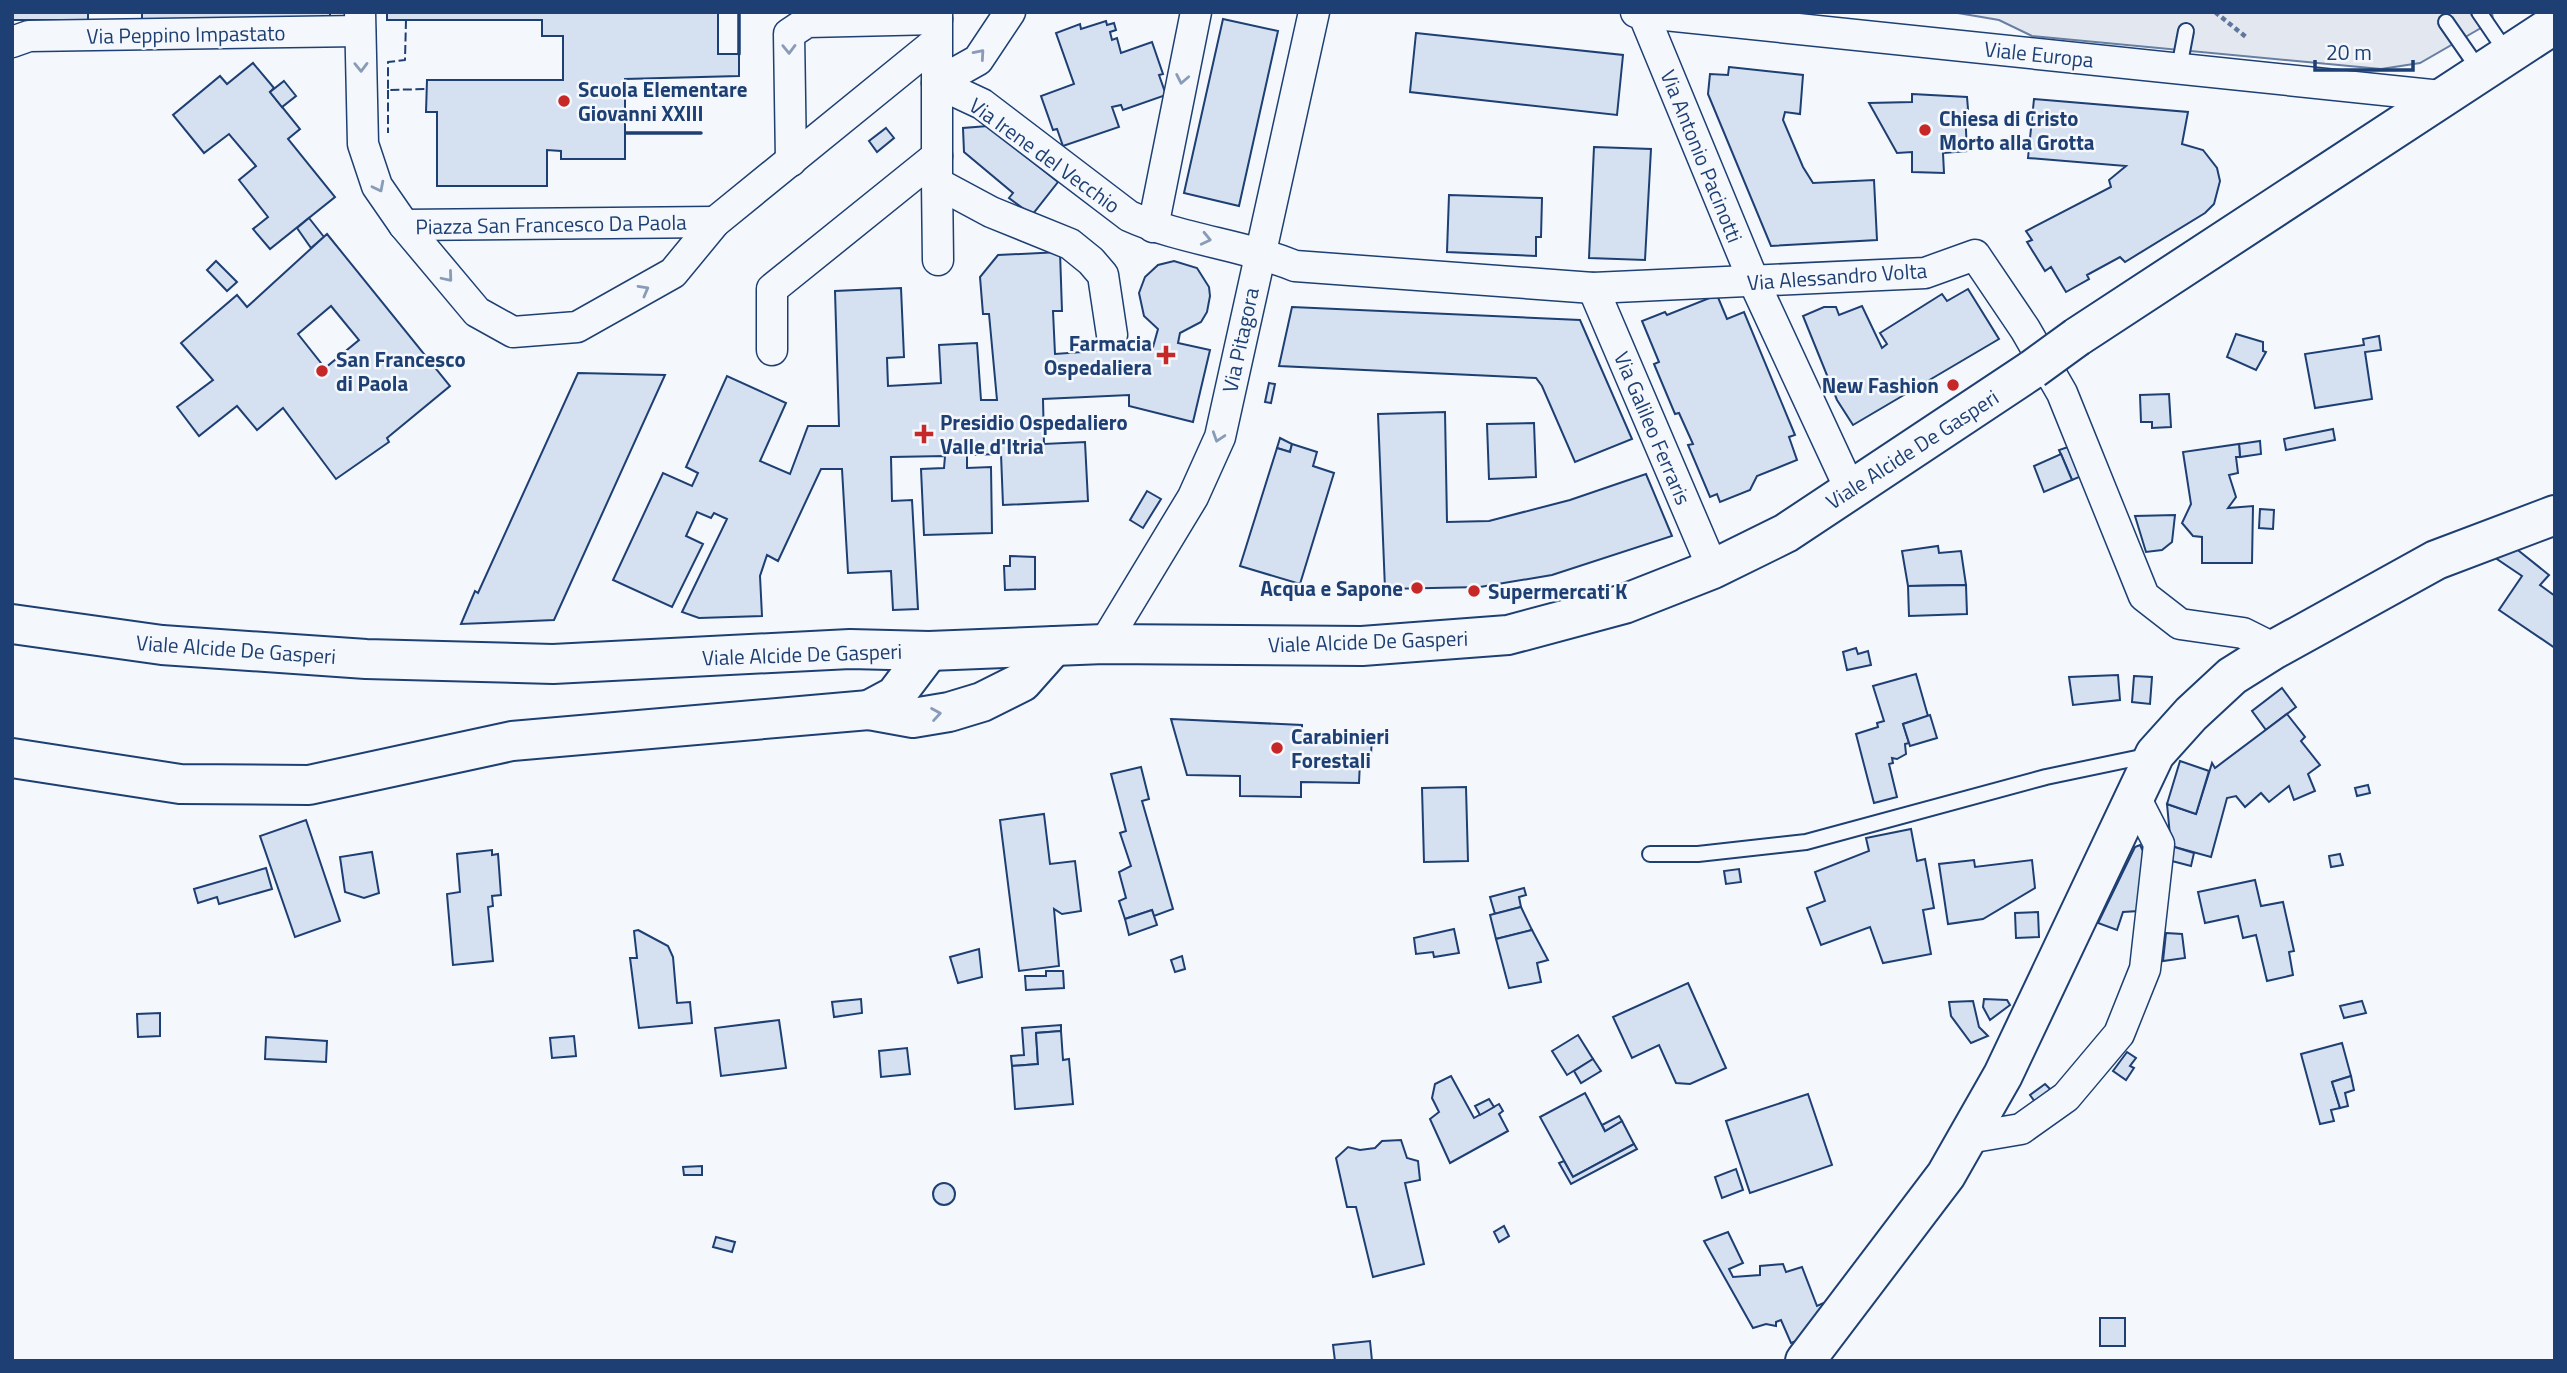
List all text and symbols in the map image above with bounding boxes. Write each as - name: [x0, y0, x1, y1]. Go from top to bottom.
- street label: Via Peppino Impastato: [86, 16, 286, 52]
- scale bar: [2315, 28, 2413, 72]
- street label: Viale Europa: [1983, 32, 2096, 76]
- text: 20 m: [2326, 36, 2372, 68]
- one-way arrow: [782, 44, 797, 55]
- one-way arrow: [972, 49, 984, 62]
- one-way arrow: [353, 62, 369, 73]
- street label: Via Antonio Pacinotti: [1653, 65, 1751, 247]
- place label: Scuola Elementare Giovanni XXIII: [578, 73, 747, 129]
- one-way arrow: [1176, 73, 1191, 85]
- street label: Via Irene del Vecchio: [963, 89, 1127, 221]
- marker: Scuola Elementare Giovanni XXIII: [556, 93, 572, 109]
- place label: Chiesa di Cristo Morto alla Grotta: [1939, 102, 2095, 158]
- marker: Chiesa di Cristo Morto alla Grotta: [1917, 122, 1933, 138]
- one-way arrow: [371, 179, 385, 192]
- street label: Piazza San Francesco Da Paola: [415, 206, 687, 242]
- one-way arrow: [1200, 231, 1212, 245]
- street label: Via Alessandro Volta: [1746, 254, 1929, 298]
- one-way arrow: [440, 269, 452, 282]
- street label: Via Pitagora: [1213, 284, 1267, 395]
- one-way arrow: [637, 285, 649, 298]
- place label: Farmacia Ospedaliera: [1044, 327, 1152, 383]
- place label: San Francesco di Paola: [336, 343, 466, 399]
- street label: Via Galileo Ferraris: [1606, 346, 1700, 510]
- marker: Farmacia Ospedaliera: [1158, 347, 1174, 363]
- marker: San Francesco di Paola: [314, 363, 330, 379]
- place label: New Fashion: [1822, 369, 1939, 401]
- marker: New Fashion: [1945, 377, 1961, 393]
- street label: Viale Alcide De Gasperi: [1819, 381, 2005, 517]
- place label: Presidio Ospedaliero Valle d'Itria: [940, 406, 1128, 462]
- marker: Presidio Ospedaliero Valle d'Itria: [914, 424, 934, 444]
- one-way arrow: [1212, 431, 1227, 443]
- place label: Acqua e Sapone: [1260, 572, 1403, 604]
- place label: Supermercati K: [1488, 575, 1628, 607]
- marker: Acqua e Sapone: [1409, 580, 1425, 596]
- marker: Supermercati K: [1466, 583, 1482, 599]
- street label: Viale Alcide De Gasperi: [1267, 622, 1469, 660]
- street label: Viale Alcide De Gasperi: [135, 626, 337, 672]
- street label: Viale Alcide De Gasperi: [701, 635, 903, 673]
- one-way arrow: [930, 707, 942, 722]
- place label: Carabinieri Forestali: [1291, 720, 1390, 776]
- marker: Carabinieri Forestali: [1269, 740, 1285, 756]

